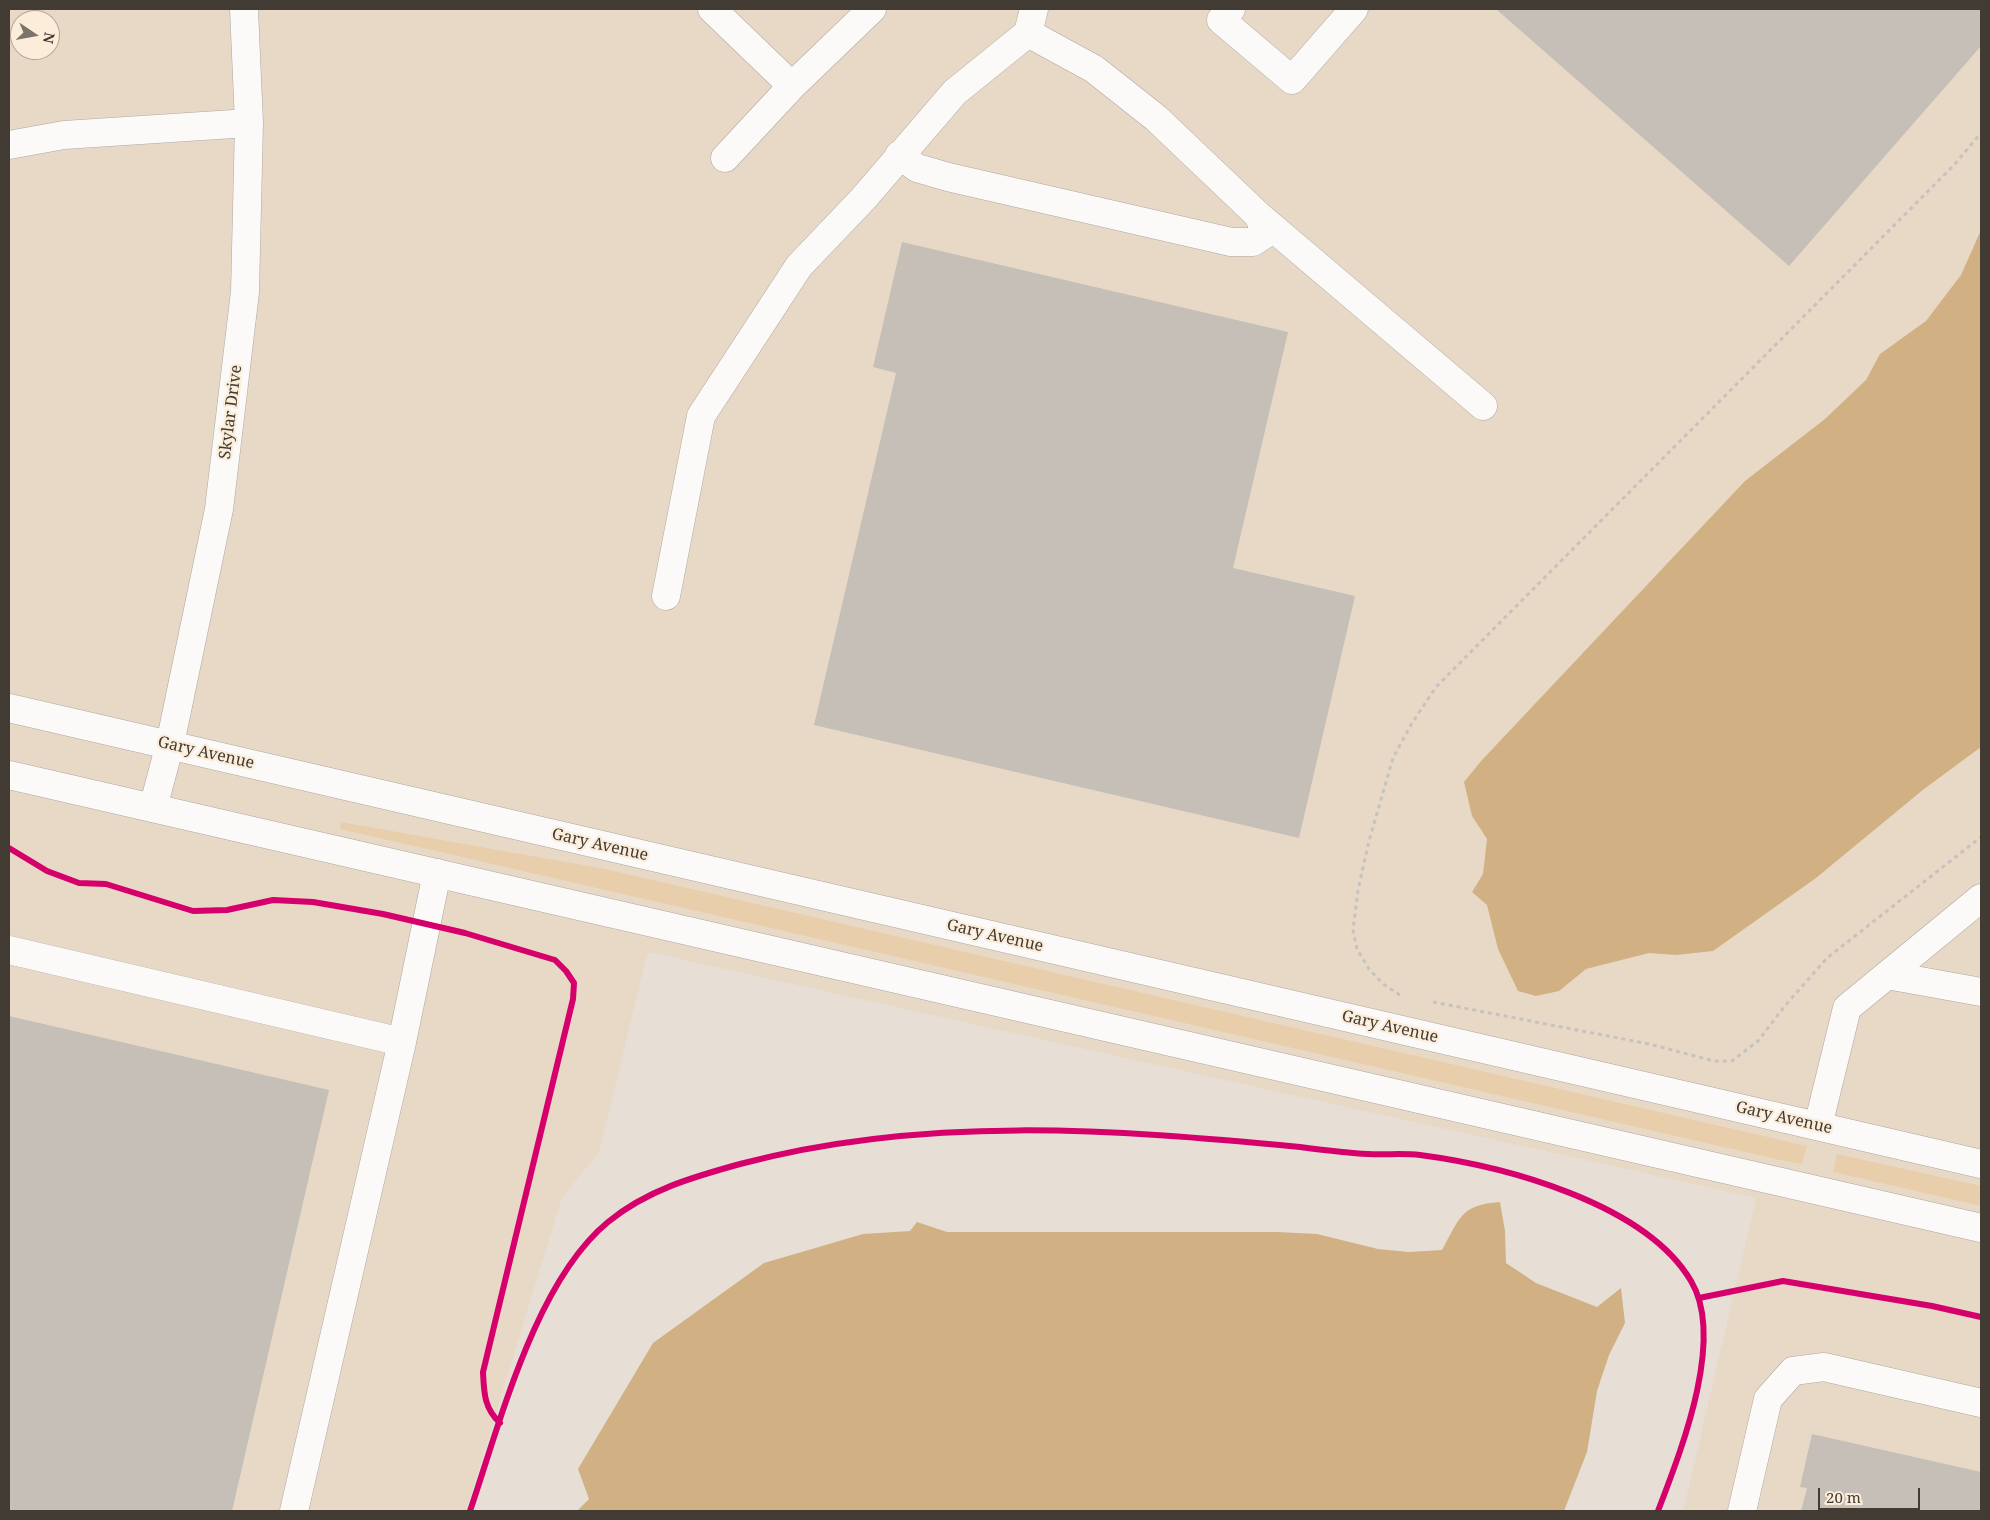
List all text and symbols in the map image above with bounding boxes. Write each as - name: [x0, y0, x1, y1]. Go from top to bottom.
- north arrow: [10, 10, 60, 60]
- text: N: [39, 31, 60, 45]
- street label: Skylar Drive: [216, 364, 246, 460]
- street label: Gary Avenue: [156, 733, 256, 773]
- street label: Gary Avenue: [550, 825, 650, 865]
- street label: Gary Avenue: [945, 916, 1045, 956]
- street label: Gary Avenue: [1340, 1007, 1440, 1047]
- street label: Gary Avenue: [1734, 1098, 1834, 1138]
- scale bar: [1820, 1478, 1922, 1510]
- text: 20 m: [1826, 1487, 1861, 1507]

